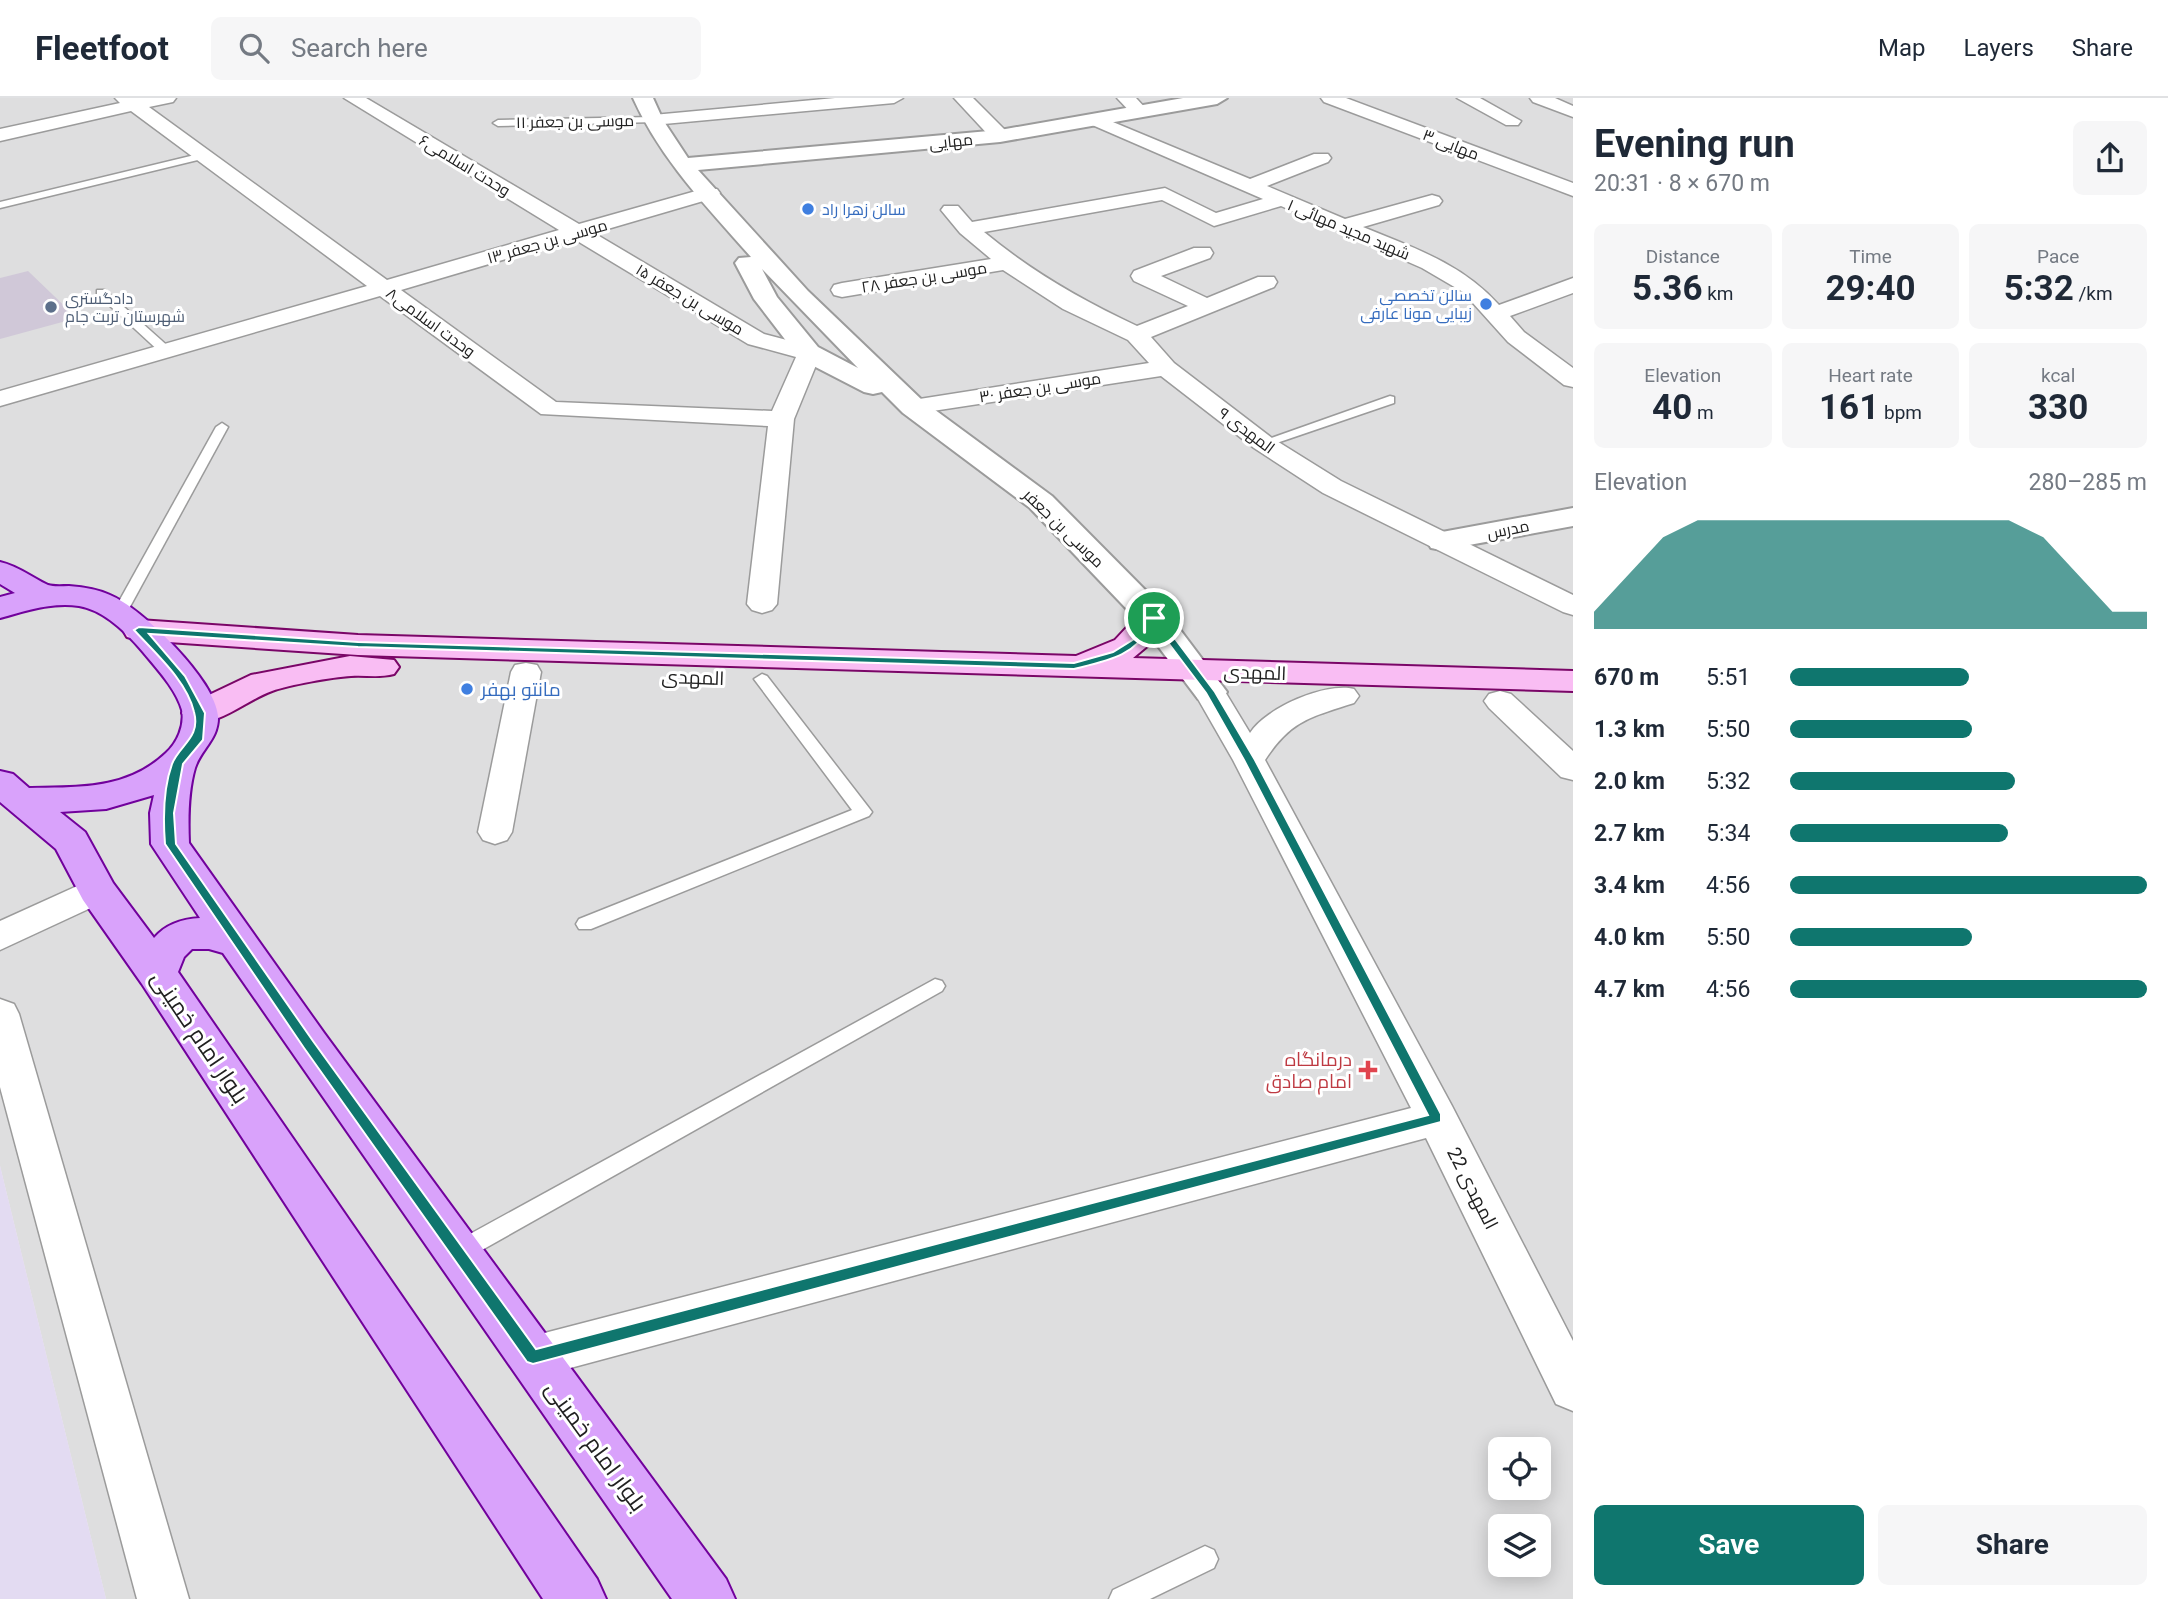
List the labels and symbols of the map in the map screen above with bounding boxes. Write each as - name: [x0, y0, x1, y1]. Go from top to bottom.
- street label: موسی بن جعفر ۱۱: [516, 111, 634, 133]
- street label: مهایی ۳: [1420, 125, 1482, 165]
- street label: مهایی: [928, 130, 974, 154]
- street label: وحدت اسلامی۶: [415, 131, 514, 201]
- street label: شهید مجید مهائی ۱: [1284, 195, 1413, 265]
- place label: سالن زهرا راد: [822, 200, 906, 220]
- marker: سالن زهرا راد: [800, 201, 816, 217]
- street label: موسی بن جعفر ۱۳: [485, 215, 610, 269]
- street label: موسی بن جعفر ۲۸: [860, 258, 988, 298]
- street label: موسی بن جعفر ۱۵: [632, 260, 747, 340]
- street label: وحدت اسلامی۸: [382, 284, 479, 362]
- place label: سالن تخصصی زیبایی مونا عارفی: [1360, 286, 1472, 324]
- place label: دادگستری شهرستان تربت جام: [65, 289, 185, 328]
- marker: سالن تخصصی زیبایی مونا عارفی: [1478, 296, 1494, 312]
- marker: دادگستری شهرستان تربت جام: [43, 299, 59, 315]
- street label: موسی بن جعفر ۳۰: [978, 368, 1103, 407]
- street label: المهدی ۹: [1214, 403, 1278, 458]
- street label: موسی بن جعفر: [1018, 485, 1108, 572]
- street label: مدرس: [1485, 516, 1531, 544]
- pin: [1124, 588, 1184, 648]
- street label: المهدی: [1223, 660, 1287, 685]
- street label: المهدی: [661, 665, 725, 690]
- place label: مانتو بهفر: [480, 678, 561, 701]
- marker: مانتو بهفر: [459, 681, 475, 697]
- street label: بلوار امام خمینی: [144, 966, 254, 1110]
- place label: درمانگاه امام صادق: [1266, 1048, 1352, 1095]
- marker: درمانگاه امام صادق: [1358, 1060, 1378, 1080]
- street label: المهدی 22: [1442, 1143, 1503, 1233]
- street label: بلوار امام خمینی: [538, 1376, 652, 1518]

